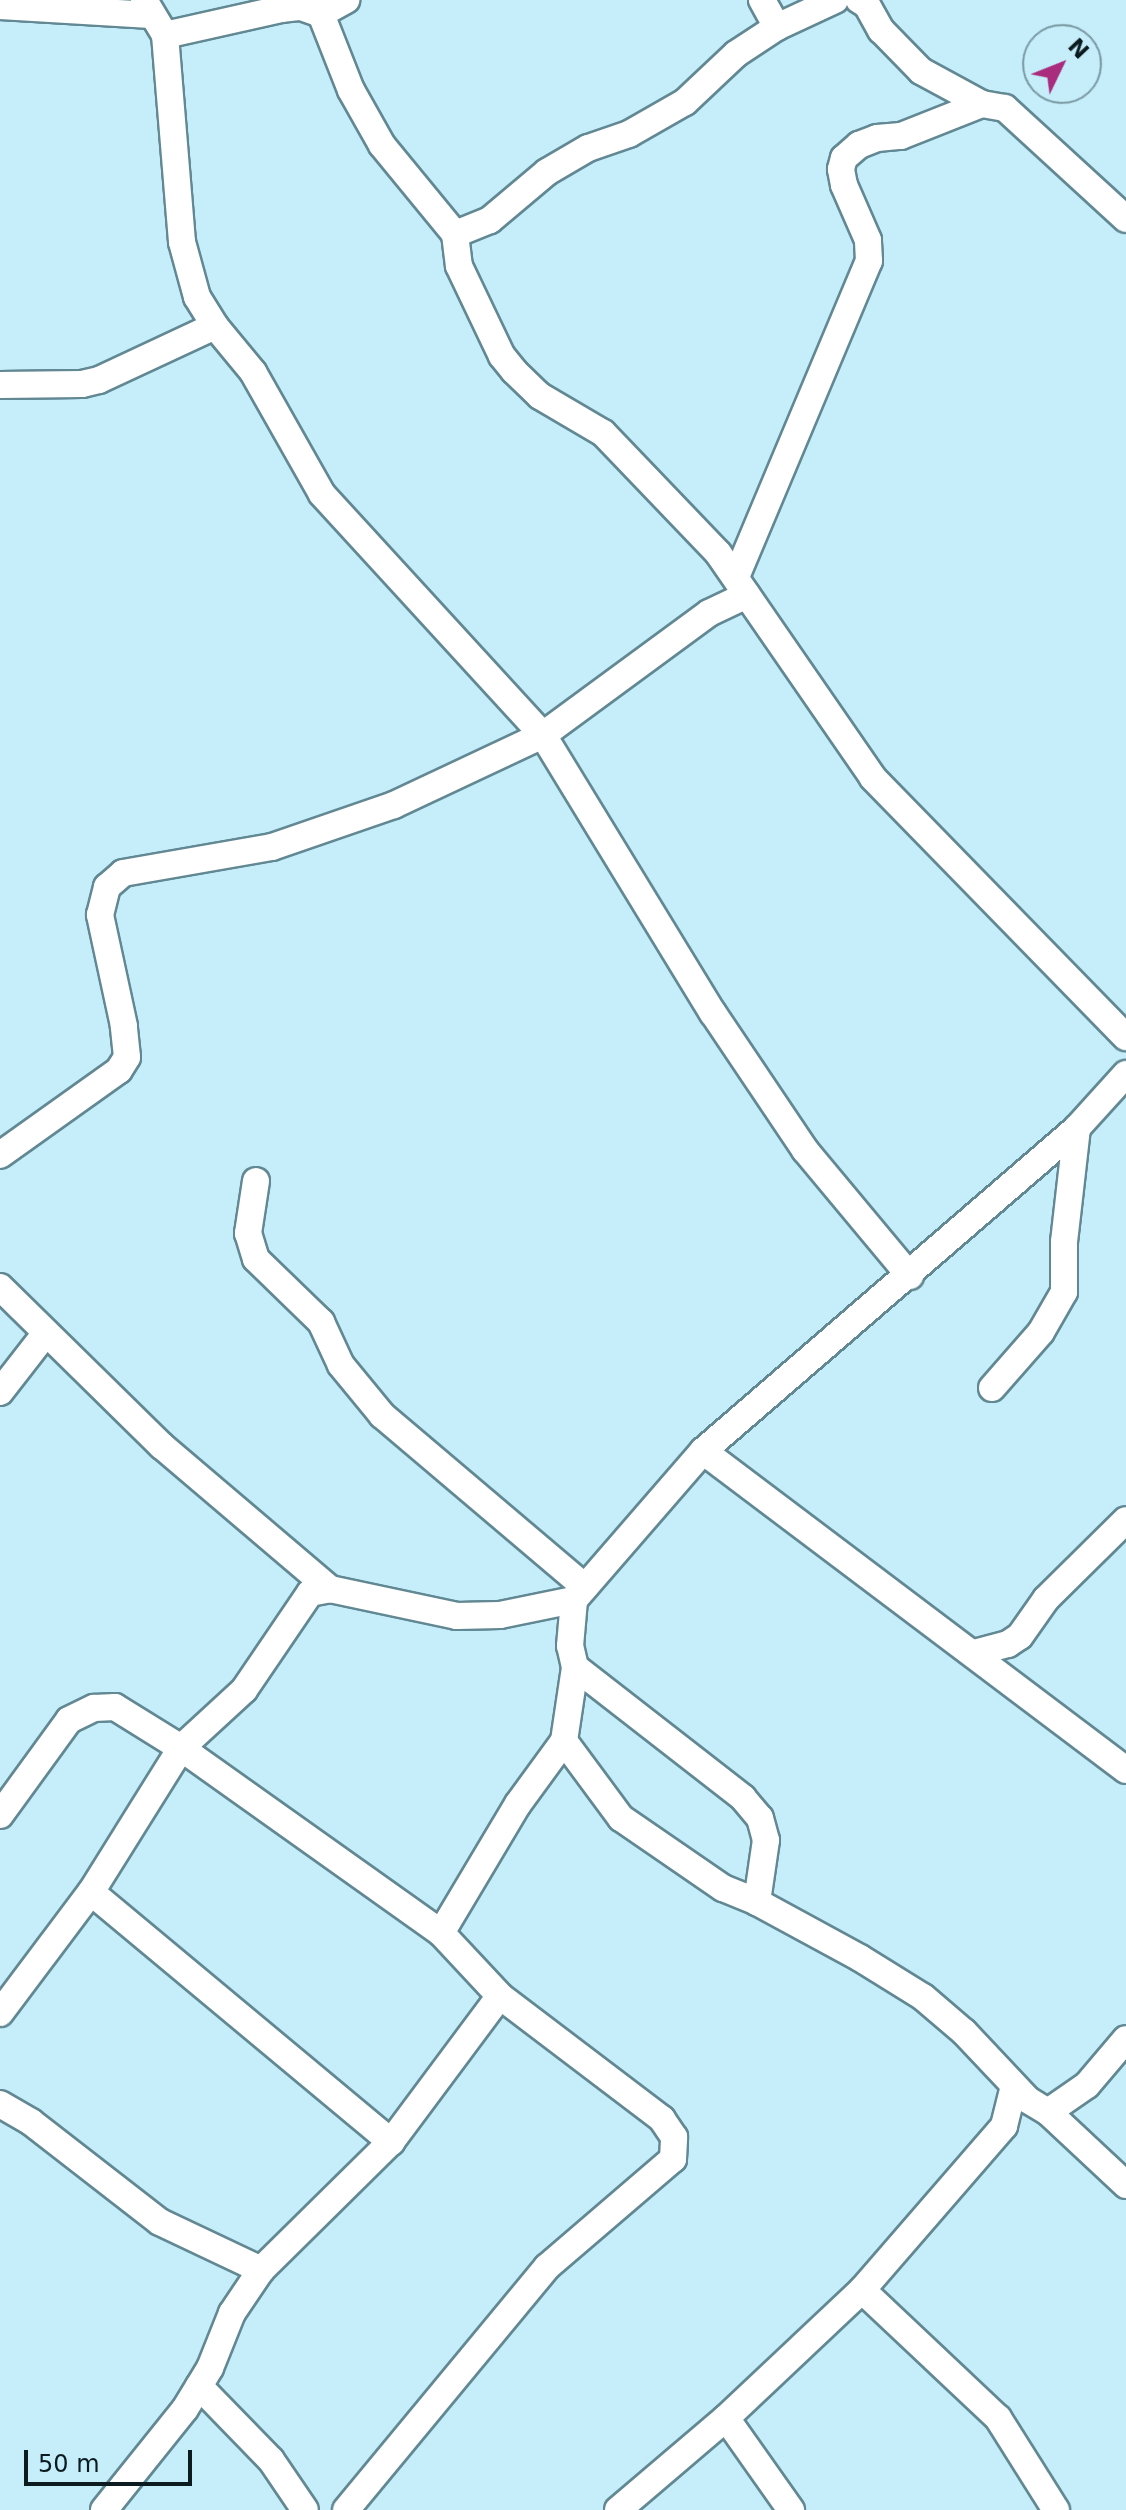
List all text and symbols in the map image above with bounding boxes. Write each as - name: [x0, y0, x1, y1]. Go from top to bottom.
- north arrow: [1022, 24, 1102, 104]
- text: N: [1063, 33, 1094, 64]
- scale bar: [28, 2434, 196, 2484]
- text: 50 m: [38, 2450, 100, 2478]

